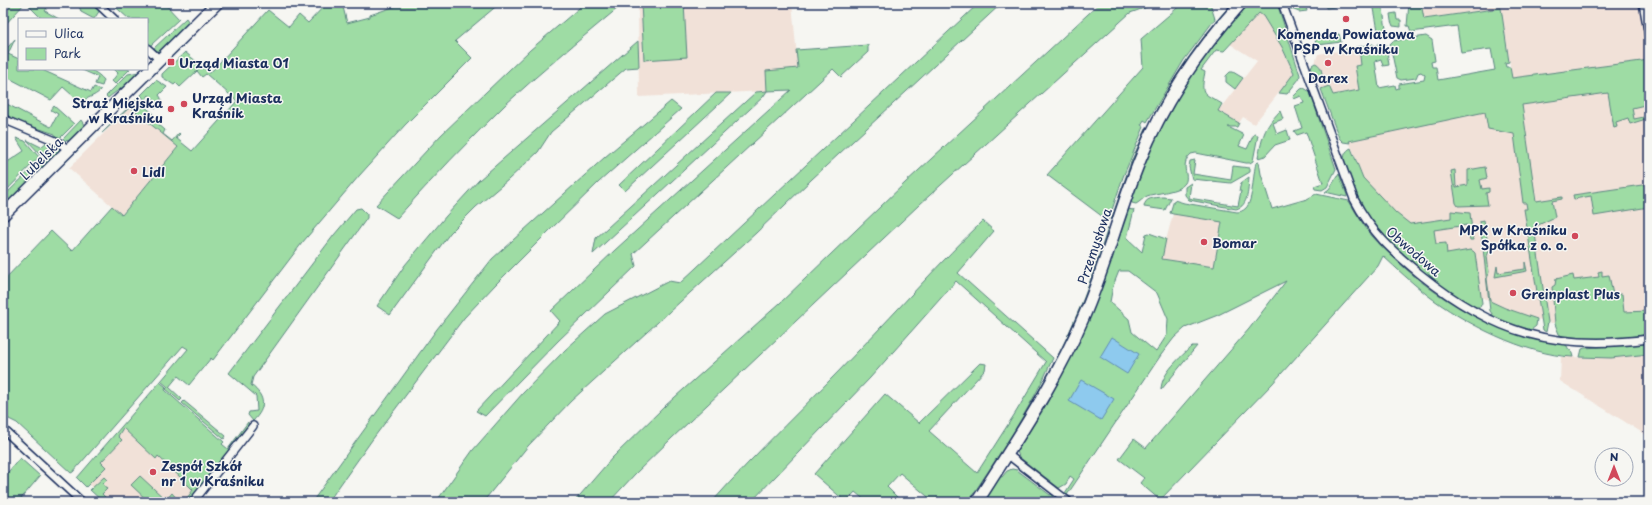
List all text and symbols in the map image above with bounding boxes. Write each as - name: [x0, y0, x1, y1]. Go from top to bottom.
- marker: Komenda Powiatowa PSP w Kraśniku: [1341, 14, 1351, 24]
- legend: [18, 18, 148, 70]
- text: Ulica: [54, 24, 84, 42]
- place label: Komenda Powiatowa PSP w Kraśniku: [1277, 24, 1415, 58]
- text: Park: [54, 44, 81, 62]
- place label: Urząd Miasta 01: [179, 53, 289, 72]
- marker: Urząd Miasta 01: [166, 57, 176, 67]
- marker: Darex: [1323, 58, 1333, 68]
- place label: Darex: [1308, 68, 1349, 87]
- place label: Urząd Miasta Kraśnik: [192, 88, 283, 122]
- place label: Straż Miejska w Kraśniku: [72, 93, 163, 127]
- marker: Urząd Miasta Kraśnik: [179, 99, 189, 109]
- marker: Straż Miejska w Kraśniku: [166, 104, 176, 114]
- street label: Lubelska: [15, 132, 67, 184]
- place label: Lidl: [142, 162, 165, 181]
- marker: Lidl: [129, 166, 139, 176]
- street label: Przemysłowa: [1072, 204, 1116, 287]
- place label: MPK w Kraśniku Spółka z o. o.: [1459, 220, 1567, 254]
- street label: Obwodowa: [1382, 222, 1446, 281]
- marker: MPK w Kraśniku Spółka z o. o.: [1570, 231, 1580, 241]
- place label: Bomar: [1212, 233, 1257, 252]
- marker: Bomar: [1199, 237, 1209, 247]
- place label: Greinplast Plus: [1521, 284, 1620, 303]
- marker: Greinplast Plus: [1508, 288, 1518, 298]
- north arrow: [1594, 447, 1634, 487]
- text: N: [1610, 448, 1619, 465]
- place label: Zespół Szkół nr 1 w Kraśniku: [161, 456, 264, 490]
- marker: Zespół Szkół nr 1 w Kraśniku: [148, 467, 158, 477]

